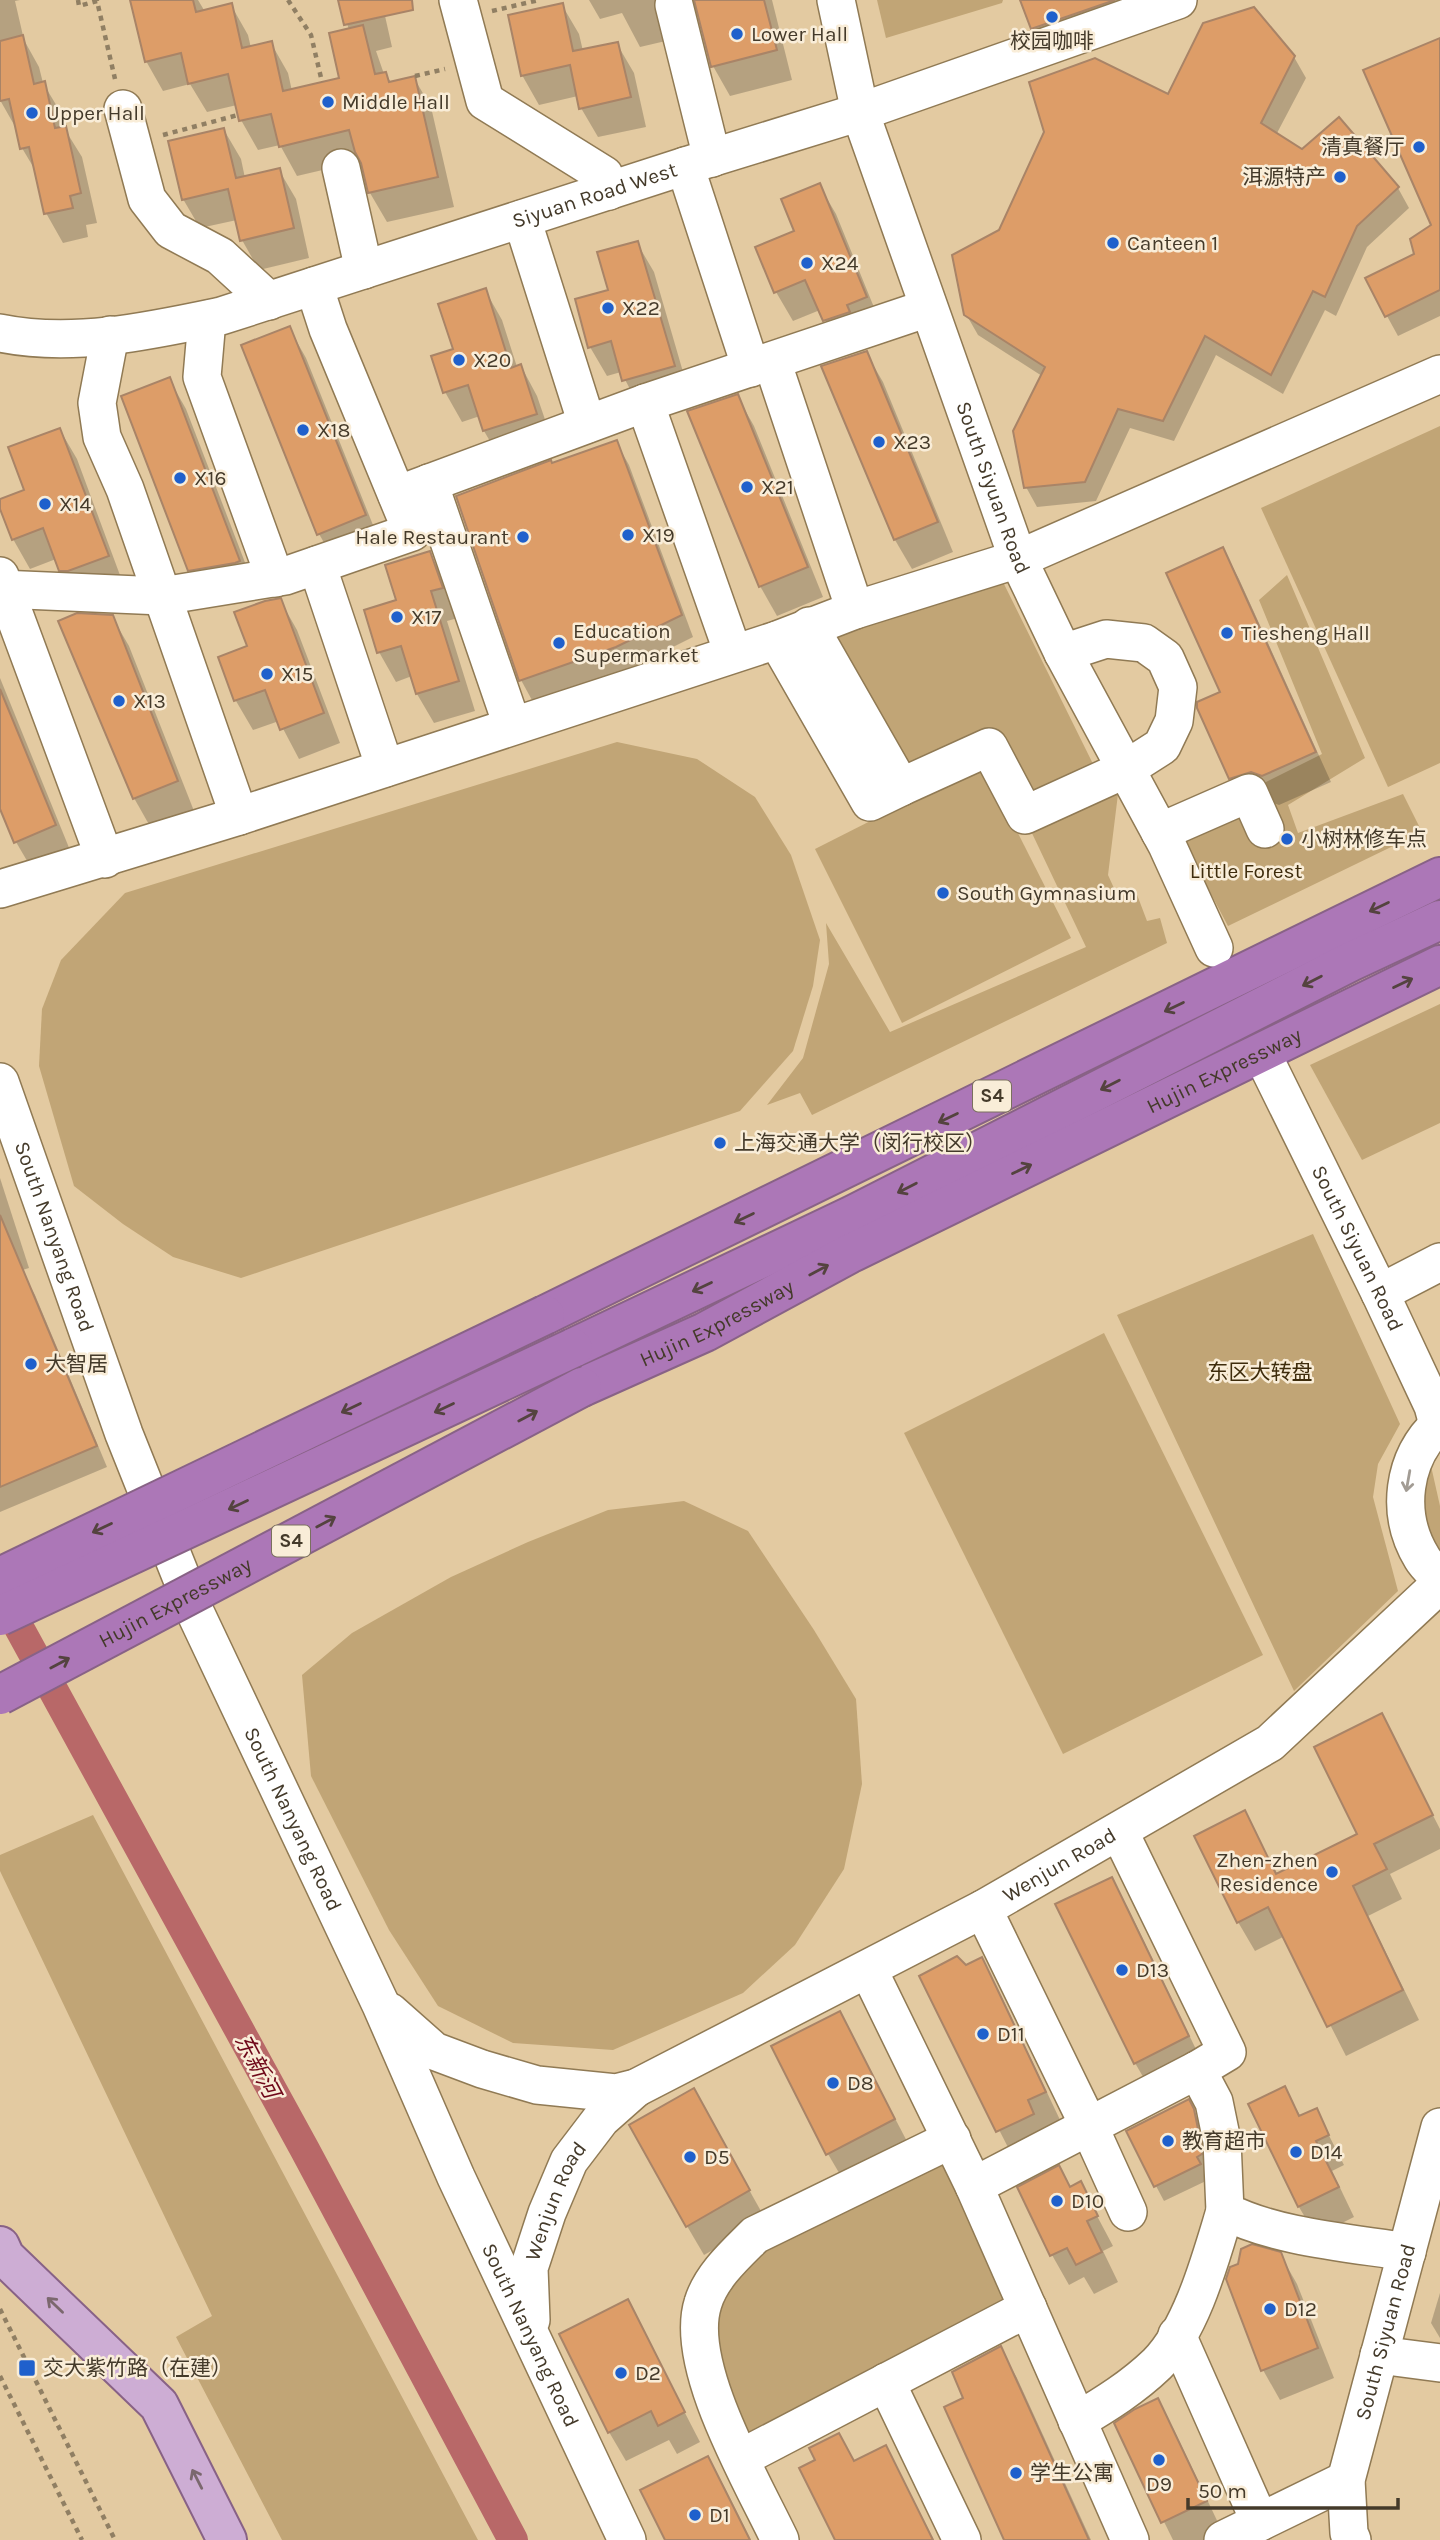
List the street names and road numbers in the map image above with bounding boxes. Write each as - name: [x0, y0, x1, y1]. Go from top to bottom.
- street label: Siyuan Road West: [509, 157, 680, 233]
- street label: South Siyuan Road: [951, 398, 1035, 578]
- street label: Hujin Expressway: [1143, 1023, 1306, 1119]
- road number: S4: [973, 1080, 1011, 1112]
- street label: South Nanyang Road: [10, 1138, 99, 1335]
- street label: South Siyuan Road: [1307, 1161, 1408, 1335]
- street label: Hujin Expressway: [636, 1274, 798, 1372]
- road number: S4: [272, 1526, 310, 1556]
- street label: Hujin Expressway: [95, 1552, 256, 1653]
- street label: South Nanyang Road: [239, 1723, 347, 1915]
- street label: Wenjun Road: [998, 1823, 1120, 1907]
- street label: Wenjun Road: [520, 2137, 591, 2264]
- street label: South Nanyang Road: [477, 2239, 584, 2431]
- street label: South Siyuan Road: [1350, 2241, 1420, 2423]

